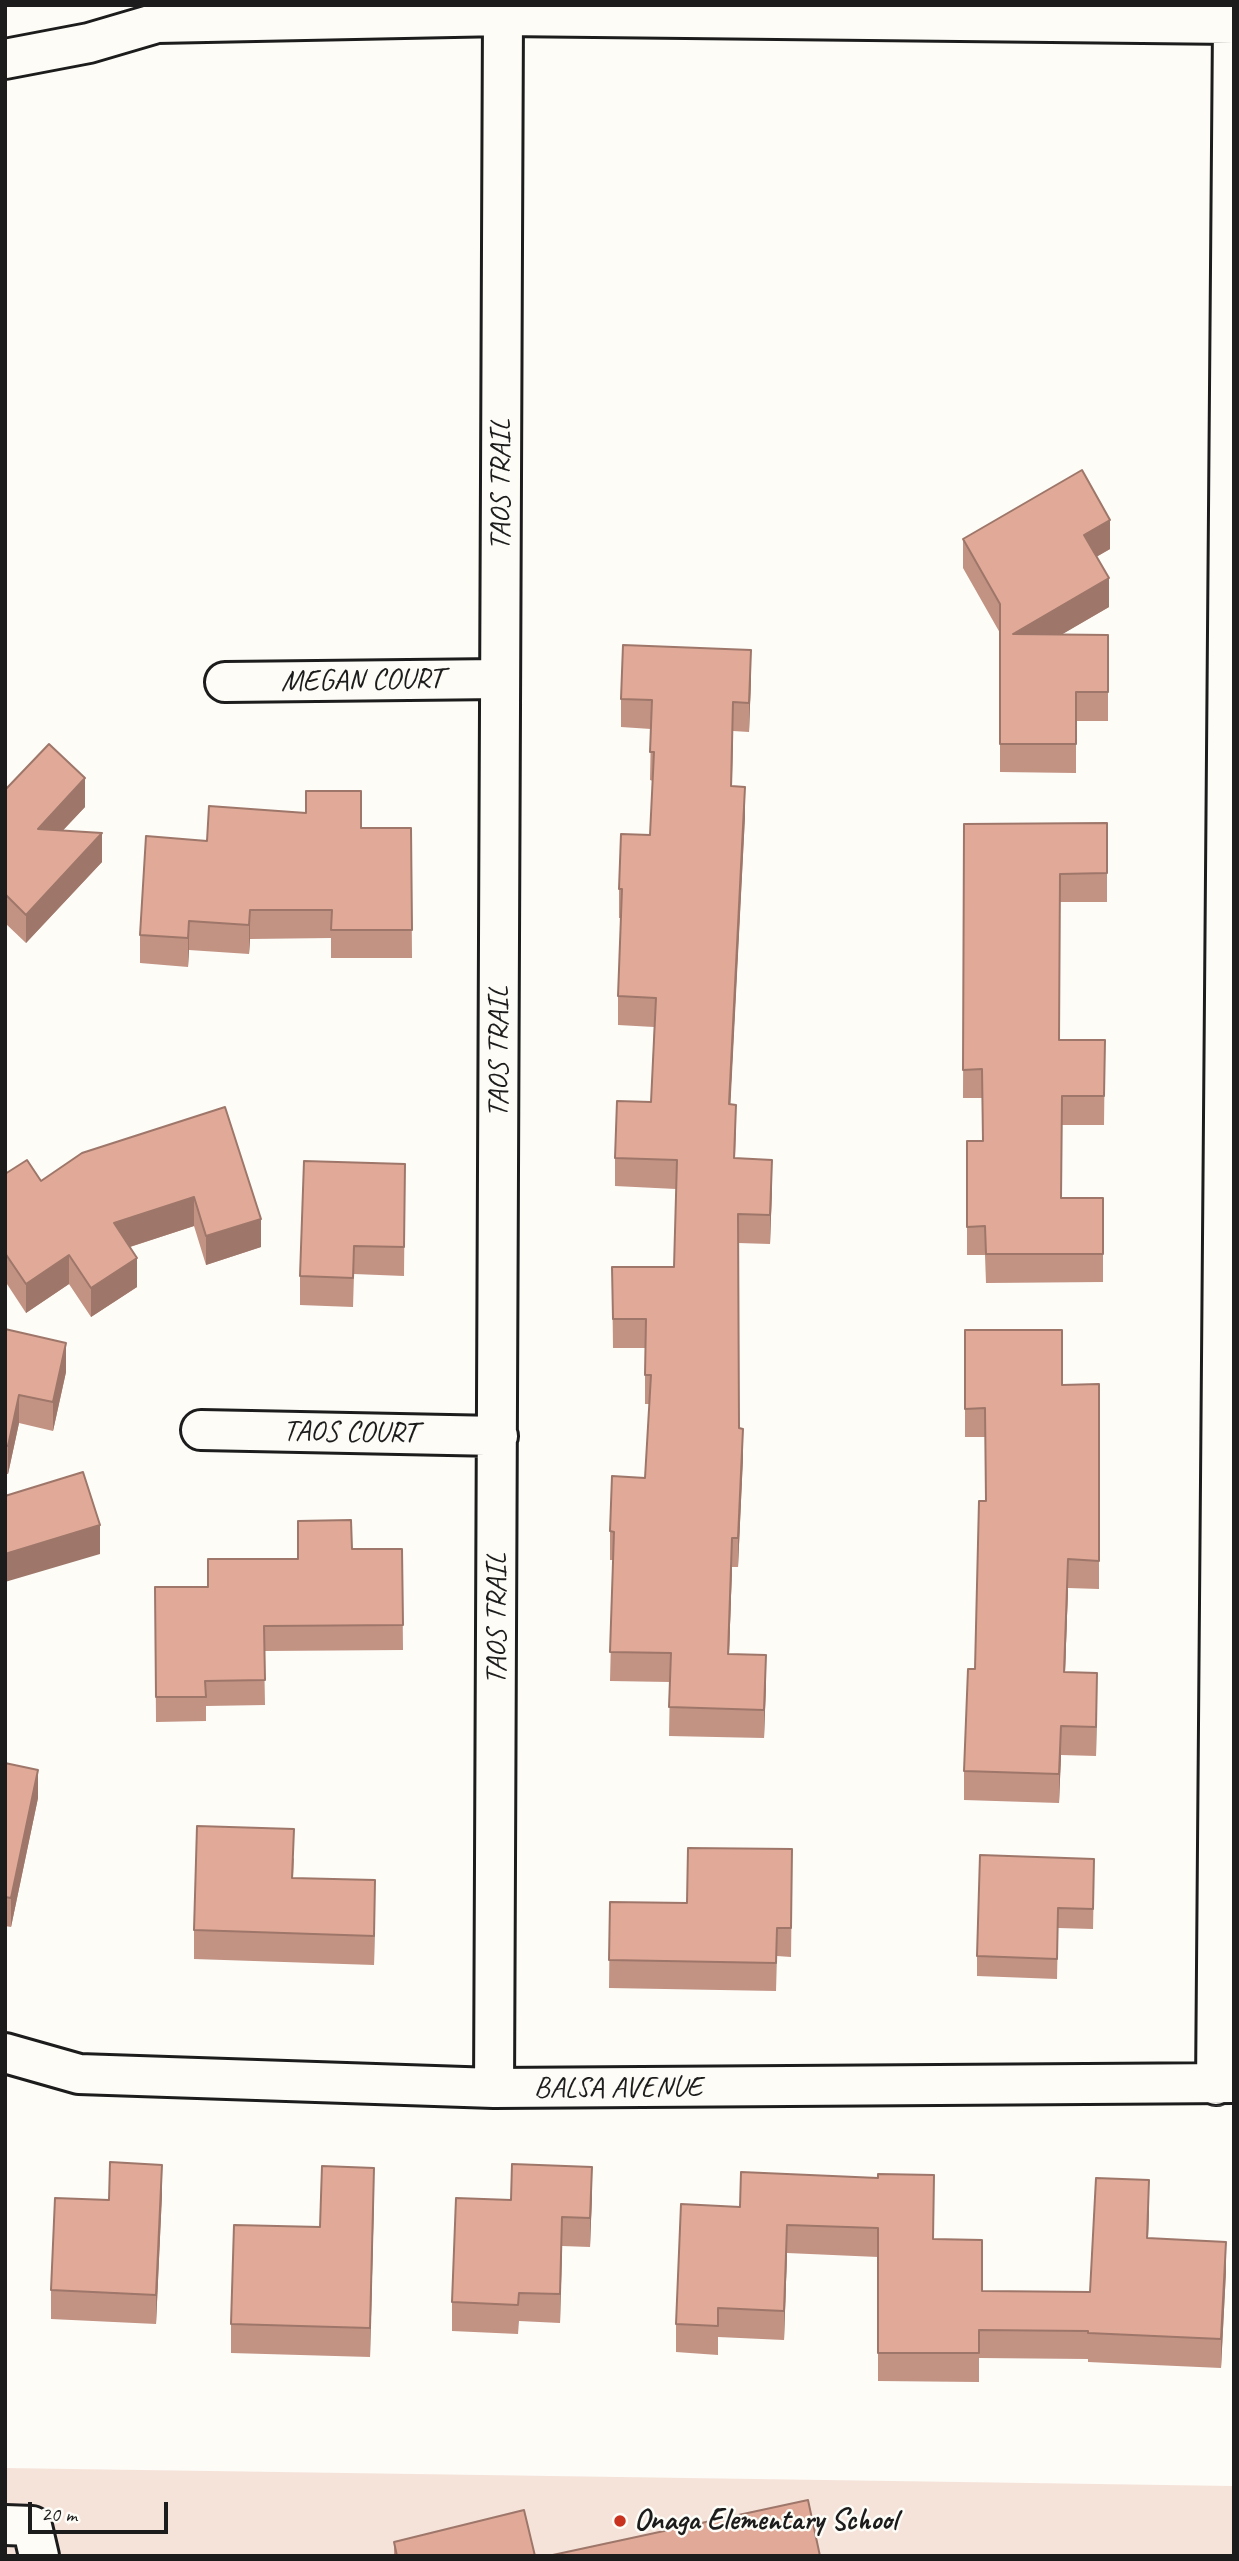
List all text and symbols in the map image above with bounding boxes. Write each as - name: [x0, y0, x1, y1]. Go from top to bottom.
- street label: TAOS TRAIL: [483, 419, 519, 551]
- street label: MEGAN COURT: [281, 662, 443, 700]
- street label: TAOS TRAIL: [481, 986, 517, 1118]
- street label: TAOS COURT: [282, 1414, 418, 1452]
- street label: TAOS TRAIL: [479, 1553, 515, 1685]
- street label: BALSA AVENUE: [534, 2070, 702, 2106]
- scale bar: [32, 2488, 172, 2532]
- text: 20 m: [41, 2501, 77, 2527]
- place label: Onaga Elementary School: [634, 2503, 897, 2539]
- marker: Onaga Elementary School: [612, 2513, 628, 2529]

